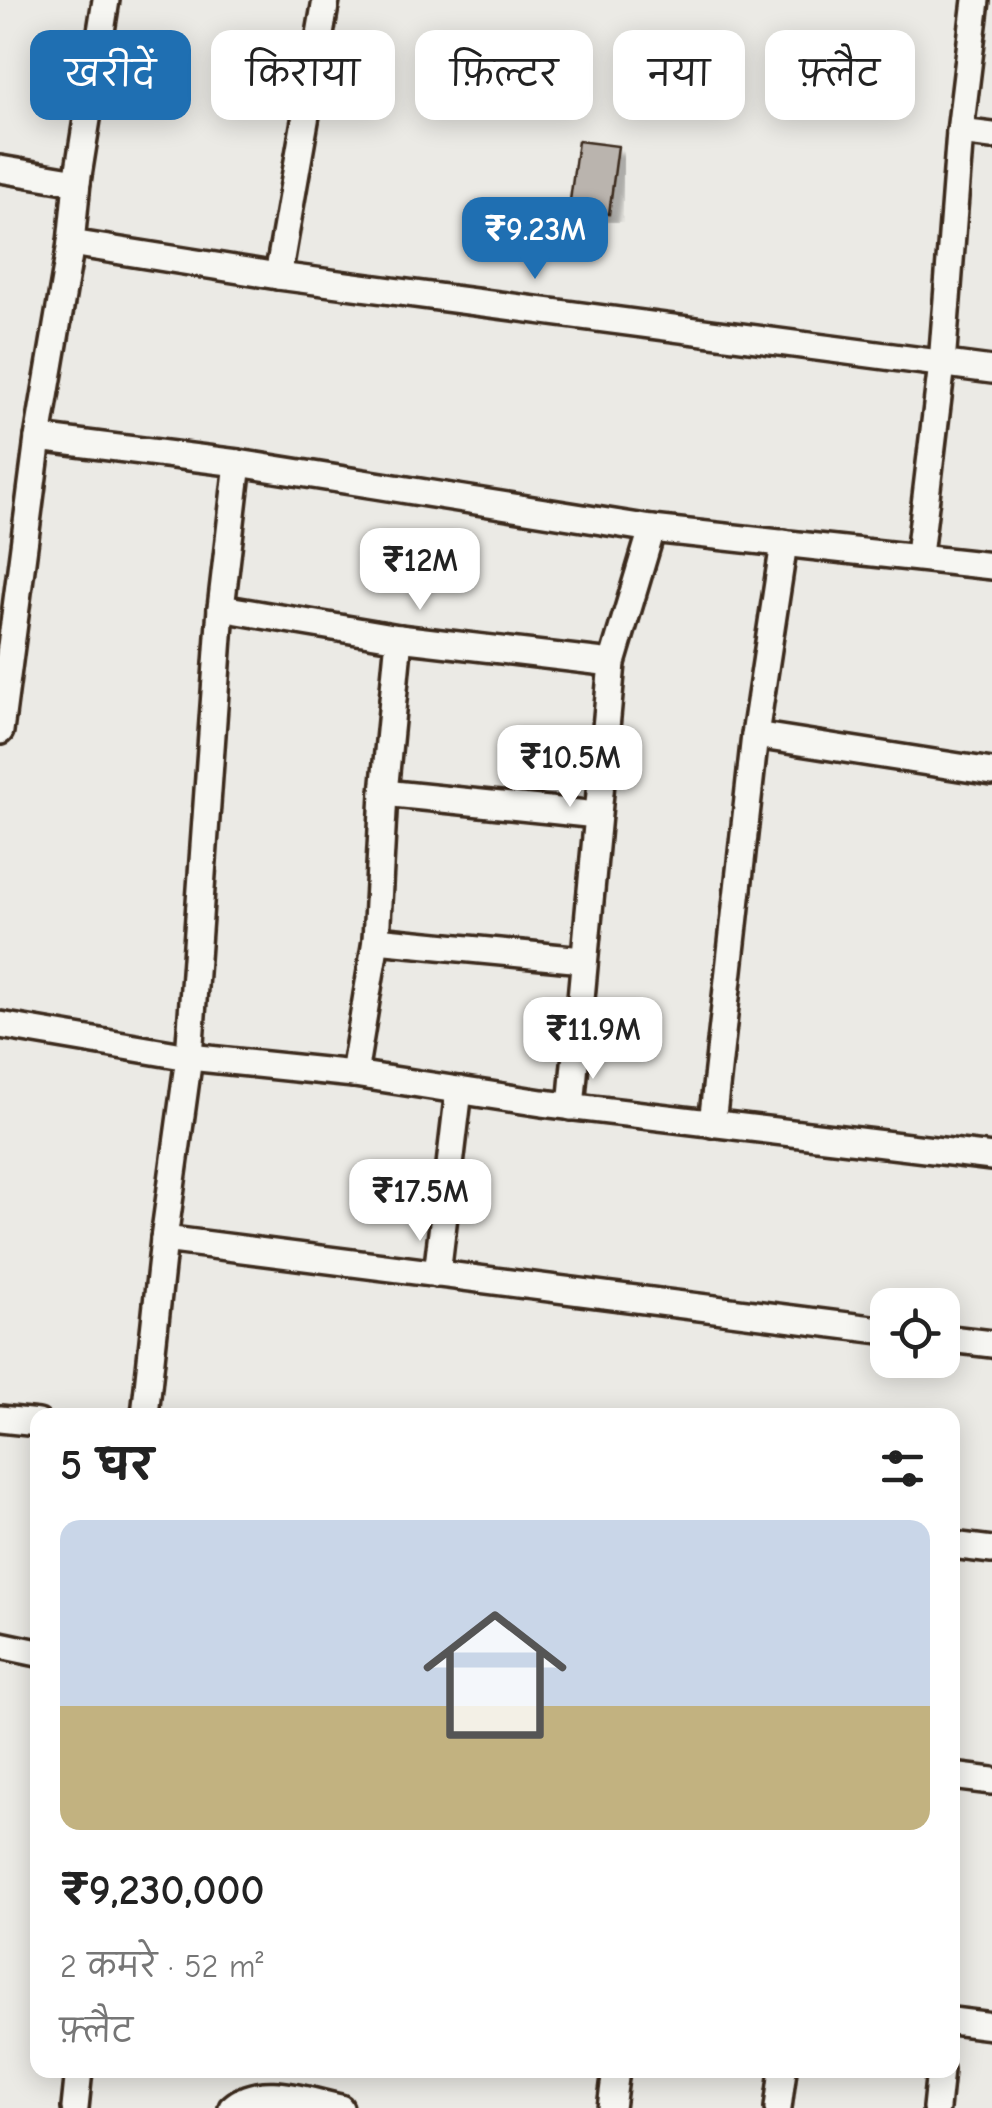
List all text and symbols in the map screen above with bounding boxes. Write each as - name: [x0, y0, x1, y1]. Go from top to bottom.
- chip: खरीदें: [30, 30, 191, 120]
- chip: किराया: [211, 30, 395, 120]
- chip: फ़िल्टर: [415, 30, 593, 120]
- chip: नया: [613, 30, 745, 120]
- chip: फ़्लैट: [765, 30, 915, 120]
- pin: ₹9.23M: [454, 197, 616, 282]
- text: ₹9.23M: [484, 211, 586, 248]
- pin: ₹12M: [361, 528, 479, 613]
- text: ₹12M: [382, 542, 458, 579]
- pin: ₹10.5M: [489, 725, 651, 810]
- text: ₹10.5M: [519, 739, 621, 776]
- pin: ₹11.9M: [512, 997, 674, 1082]
- text: ₹11.9M: [545, 1011, 641, 1048]
- pin: ₹17.5M: [339, 1159, 501, 1244]
- text: ₹17.5M: [371, 1173, 469, 1210]
- map controls: [870, 1288, 960, 1378]
- button: locate: [870, 1288, 960, 1378]
- text: 5 घर: [60, 1441, 153, 1490]
- icon: filters: [875, 1441, 930, 1496]
- icon: home: [405, 1585, 585, 1765]
- text: ₹9,230,000: [60, 1866, 265, 1915]
- text: 2 कमरे · 52 m²: [60, 1948, 263, 1985]
- text: फ़्लैट: [60, 2013, 133, 2050]

